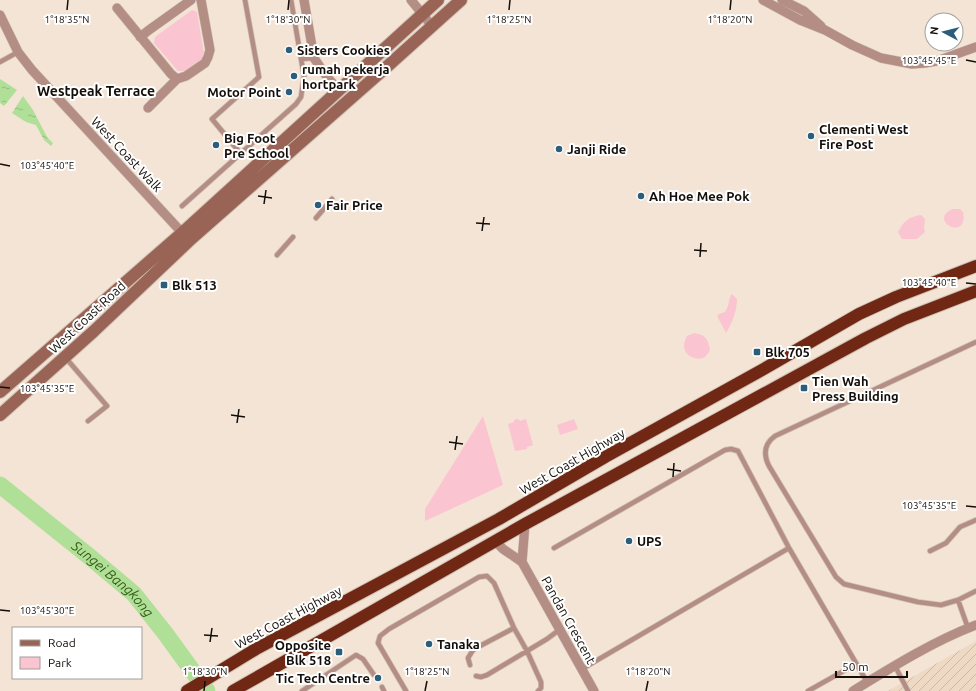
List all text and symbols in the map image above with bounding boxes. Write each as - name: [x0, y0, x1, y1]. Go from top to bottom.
- north arrow: [924, 12, 964, 52]
- text: 1°18'35"N: [45, 14, 89, 25]
- text: 1°18'30"N: [266, 14, 310, 25]
- text: 1°18'25"N: [487, 14, 531, 25]
- text: 1°18'20"N: [708, 14, 752, 25]
- text: N: [928, 26, 941, 36]
- place label: Sisters Cookies: [297, 43, 390, 57]
- marker: Sisters Cookies: [284, 45, 294, 55]
- text: 103°45'45"E: [902, 55, 957, 66]
- place label: rumah pekerja hortpark: [302, 62, 390, 91]
- marker: rumah pekerja hortpark: [289, 71, 299, 81]
- district label: Westpeak Terrace: [37, 83, 155, 99]
- place label: Motor Point: [207, 85, 281, 99]
- marker: Motor Point: [284, 87, 294, 97]
- street label: West Coast Walk: [89, 114, 166, 195]
- place label: Clementi West Fire Post: [819, 122, 909, 151]
- place label: Big Foot Pre School: [224, 131, 289, 160]
- marker: Clementi West Fire Post: [806, 131, 816, 141]
- marker: Big Foot Pre School: [211, 140, 221, 150]
- place label: Janji Ride: [567, 142, 626, 156]
- marker: Janji Ride: [554, 144, 564, 154]
- text: 103°45'40"E: [20, 160, 75, 171]
- place label: Ah Hoe Mee Pok: [649, 189, 750, 203]
- marker: Ah Hoe Mee Pok: [636, 191, 646, 201]
- place label: Fair Price: [326, 198, 383, 212]
- marker: Fair Price: [313, 200, 323, 210]
- text: 103°45'40"E: [902, 277, 957, 288]
- street label: West Coast Road: [46, 278, 128, 356]
- place label: Blk 513: [172, 278, 217, 292]
- marker: Blk 513: [159, 280, 169, 290]
- place label: Blk 705: [765, 345, 810, 359]
- marker: Blk 705: [752, 347, 762, 357]
- place label: Tien Wah Press Building: [812, 374, 899, 403]
- text: 103°45'35"E: [20, 383, 75, 394]
- marker: Tien Wah Press Building: [799, 383, 809, 393]
- street label: West Coast Highway: [517, 425, 627, 497]
- text: 103°45'35"E: [902, 500, 957, 511]
- place label: UPS: [637, 534, 662, 548]
- marker: UPS: [624, 536, 634, 546]
- water label: Sungei Bangkong: [68, 537, 157, 620]
- street label: Pandan Crescent: [539, 574, 599, 666]
- street label: West Coast Highway: [232, 583, 344, 651]
- text: 103°45'30"E: [20, 605, 75, 616]
- legend: [12, 627, 142, 679]
- text: Road: [48, 636, 76, 649]
- place label: Tanaka: [437, 637, 480, 651]
- place label: Opposite Blk 518: [275, 638, 331, 667]
- marker: Tanaka: [424, 639, 434, 649]
- marker: Opposite Blk 518: [334, 647, 344, 657]
- scale bar: [836, 653, 907, 679]
- text: Park: [48, 656, 72, 669]
- text: 50 m: [842, 660, 869, 673]
- text: 1°18'30"N: [183, 666, 227, 677]
- text: 1°18'25"N: [405, 666, 449, 677]
- text: 1°18'20"N: [626, 666, 670, 677]
- place label: Tic Tech Centre: [276, 671, 370, 685]
- marker: Tic Tech Centre: [373, 673, 383, 683]

